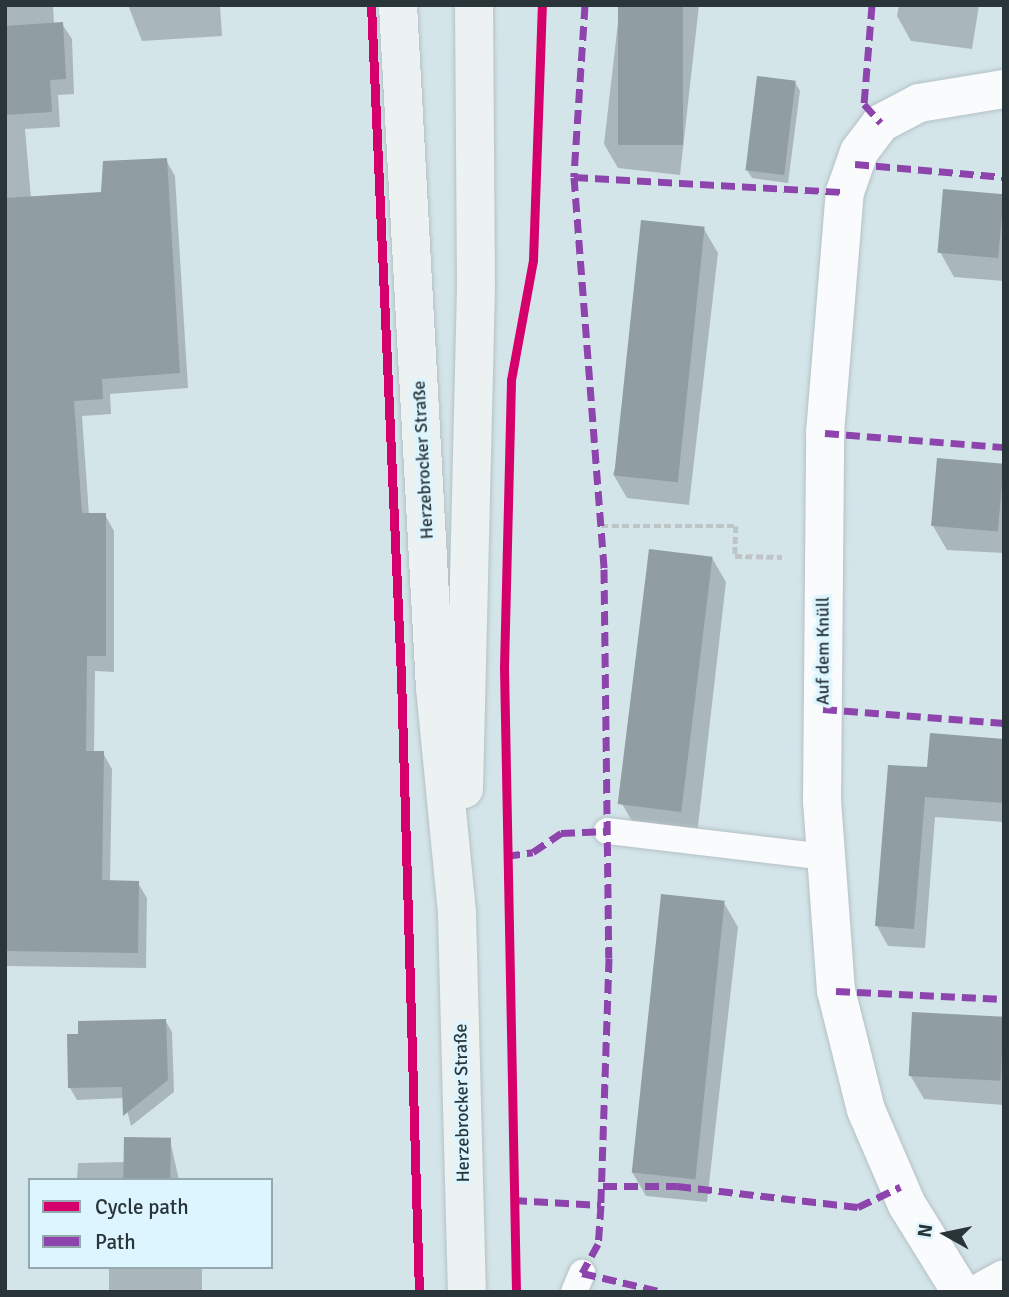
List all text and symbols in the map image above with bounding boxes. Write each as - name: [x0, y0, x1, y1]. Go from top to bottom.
- street label: Herzebrocker Straße: [408, 380, 438, 540]
- street label: Auf dem Knüll: [812, 597, 834, 705]
- street label: Herzebrocker Straße: [450, 1023, 474, 1183]
- legend: [28, 1178, 273, 1269]
- text: Cycle path: [95, 1194, 189, 1220]
- north arrow: [911, 1199, 981, 1269]
- text: N: [912, 1222, 938, 1239]
- text: Path: [95, 1229, 136, 1255]

